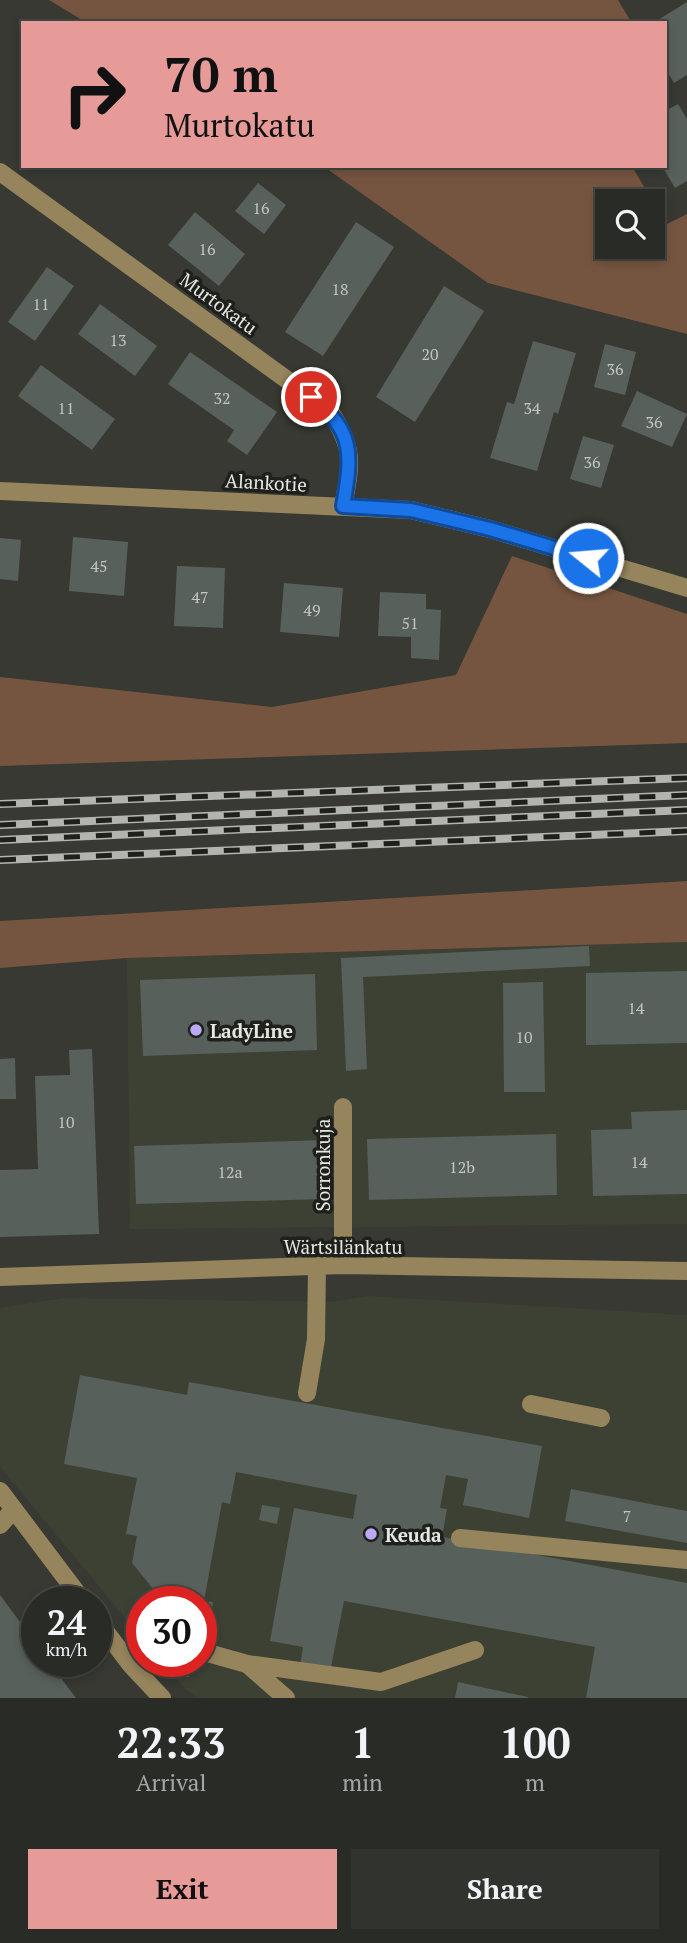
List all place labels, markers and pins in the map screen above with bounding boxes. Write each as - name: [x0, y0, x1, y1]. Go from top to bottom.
- pin: [281, 367, 341, 427]
- place label: LadyLine: [210, 1018, 293, 1043]
- marker: LadyLine: [188, 1022, 204, 1038]
- place label: Keuda: [385, 1522, 442, 1547]
- marker: Keuda: [363, 1526, 379, 1542]

